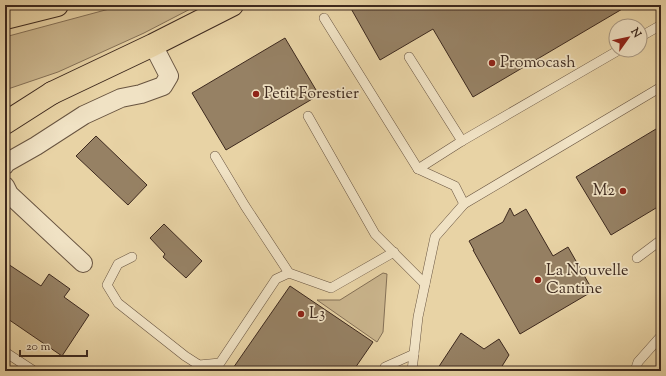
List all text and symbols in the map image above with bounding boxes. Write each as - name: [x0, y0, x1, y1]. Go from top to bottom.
- north arrow: [608, 18, 648, 58]
- text: N: [626, 24, 645, 41]
- place label: Promocash: [500, 52, 576, 75]
- marker: Promocash: [487, 58, 497, 68]
- place label: Petit Forestier: [264, 83, 359, 106]
- marker: Petit Forestier: [251, 89, 261, 99]
- place label: M2: [593, 180, 616, 203]
- marker: M2: [618, 186, 628, 196]
- place label: La Nouvelle Cantine: [546, 260, 628, 301]
- marker: La Nouvelle Cantine: [533, 275, 543, 285]
- place label: L3: [309, 303, 325, 326]
- marker: L3: [296, 309, 306, 319]
- scale bar: [20, 332, 87, 358]
- text: 20 m: [26, 338, 51, 356]

